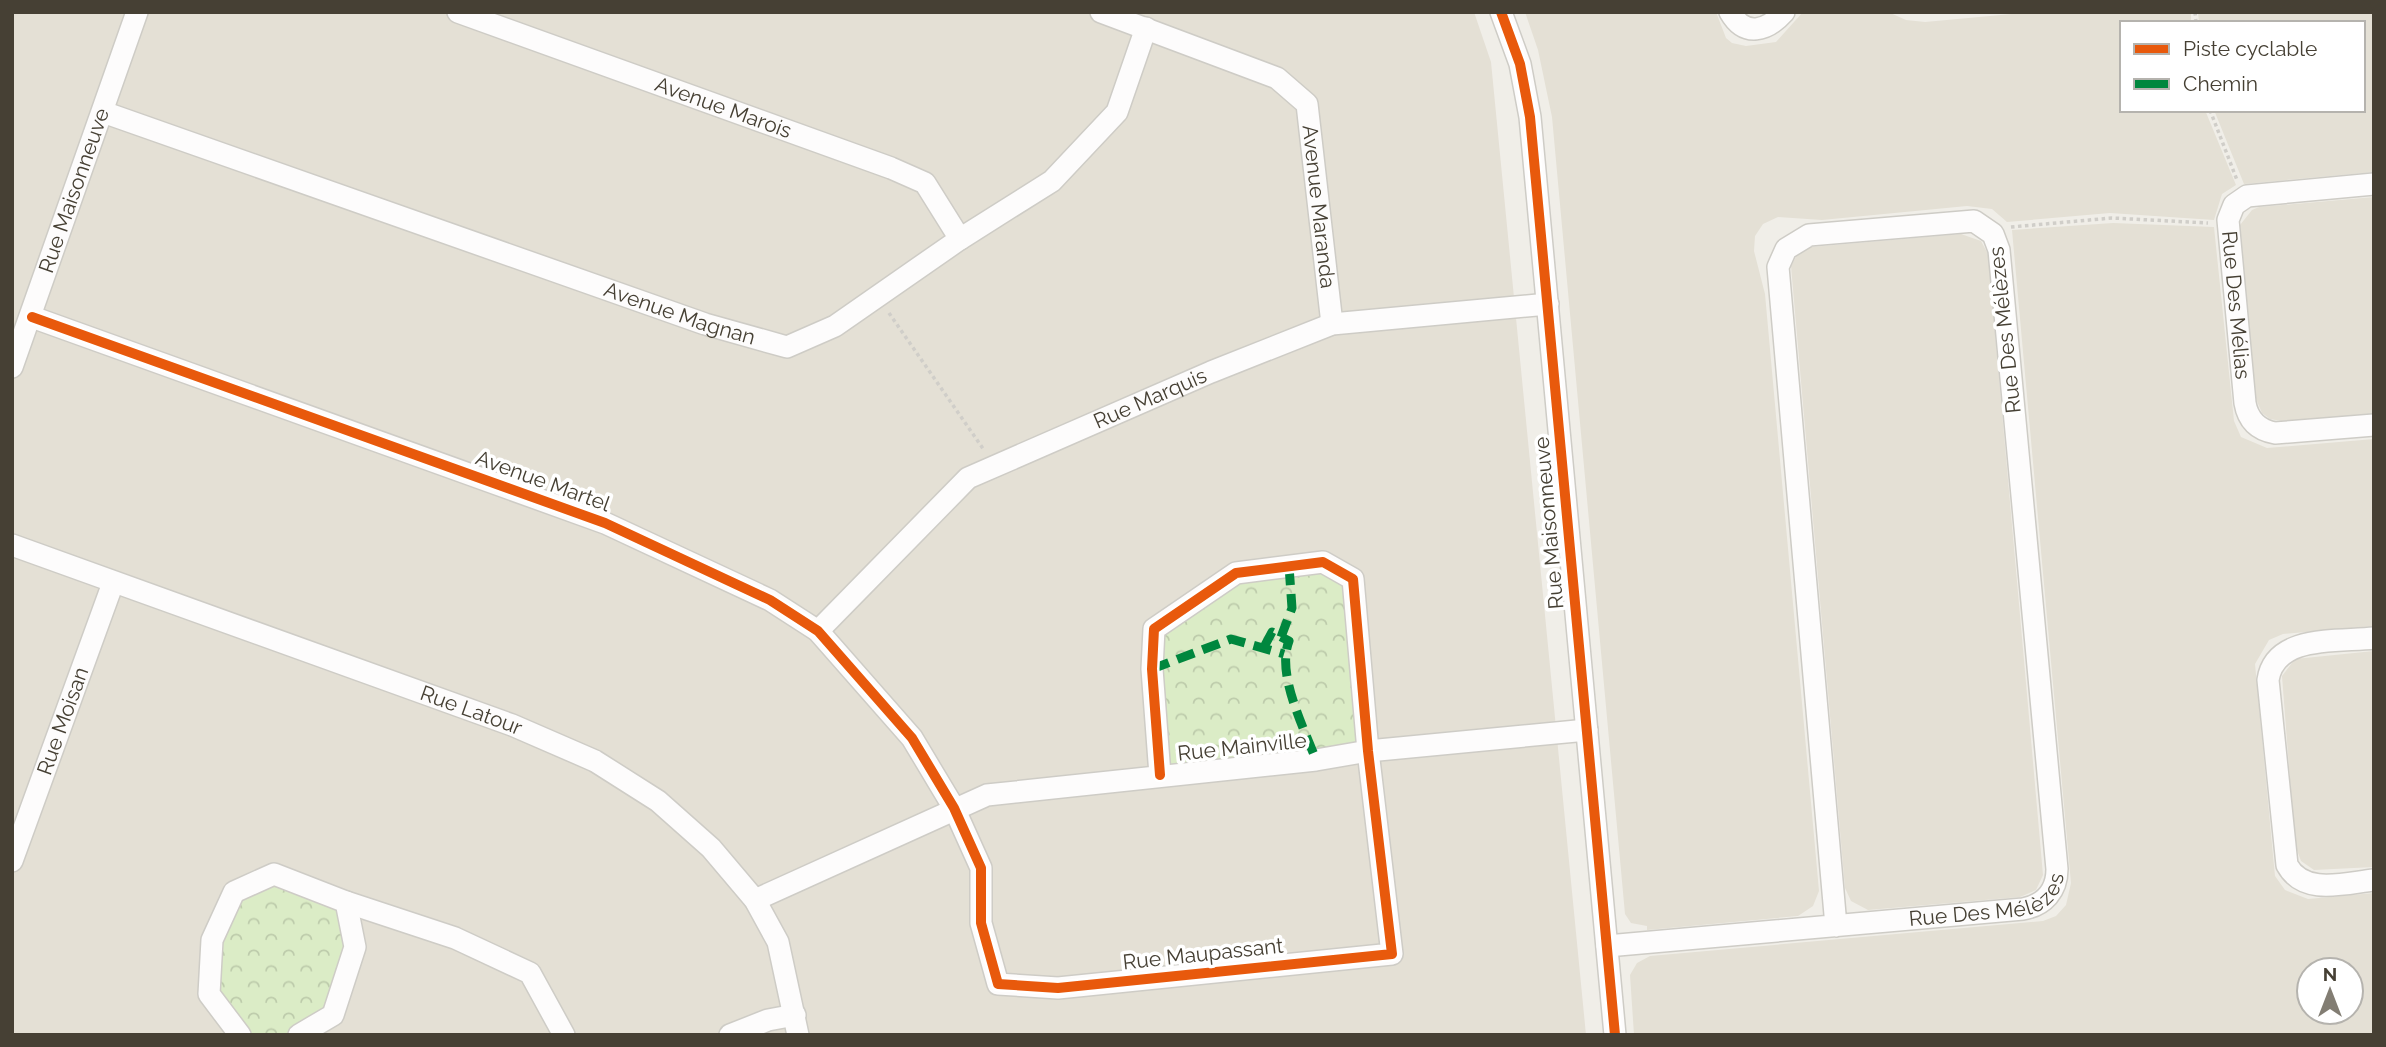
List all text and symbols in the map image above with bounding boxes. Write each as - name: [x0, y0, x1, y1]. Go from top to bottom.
- legend: [2120, 21, 2365, 112]
- text: Piste cyclable: [2183, 36, 2317, 61]
- street label: Avenue Marois: [652, 71, 795, 143]
- text: Chemin: [2183, 71, 2258, 96]
- street label: Rue Maisonneuve: [33, 105, 114, 276]
- street label: Avenue Maranda: [1297, 124, 1341, 290]
- street label: Rue Des Mélias: [2217, 230, 2256, 380]
- street label: Rue Des Mélèzes: [1983, 245, 2026, 415]
- street label: Avenue Magnan: [601, 276, 758, 350]
- street label: Rue Marquis: [1090, 362, 1210, 434]
- street label: Rue Maisonneuve: [1529, 436, 1568, 610]
- street label: Avenue Martel: [473, 445, 614, 516]
- street label: Rue Moisan: [31, 663, 93, 778]
- street label: Rue Latour: [417, 680, 527, 740]
- street label: Rue Mainville: [1176, 727, 1308, 766]
- street label: Rue Des Mélèzes: [1908, 871, 2069, 931]
- street label: Rue Maupassant: [1121, 933, 1284, 974]
- north arrow: [2295, 956, 2365, 1026]
- text: N: [2323, 963, 2337, 985]

